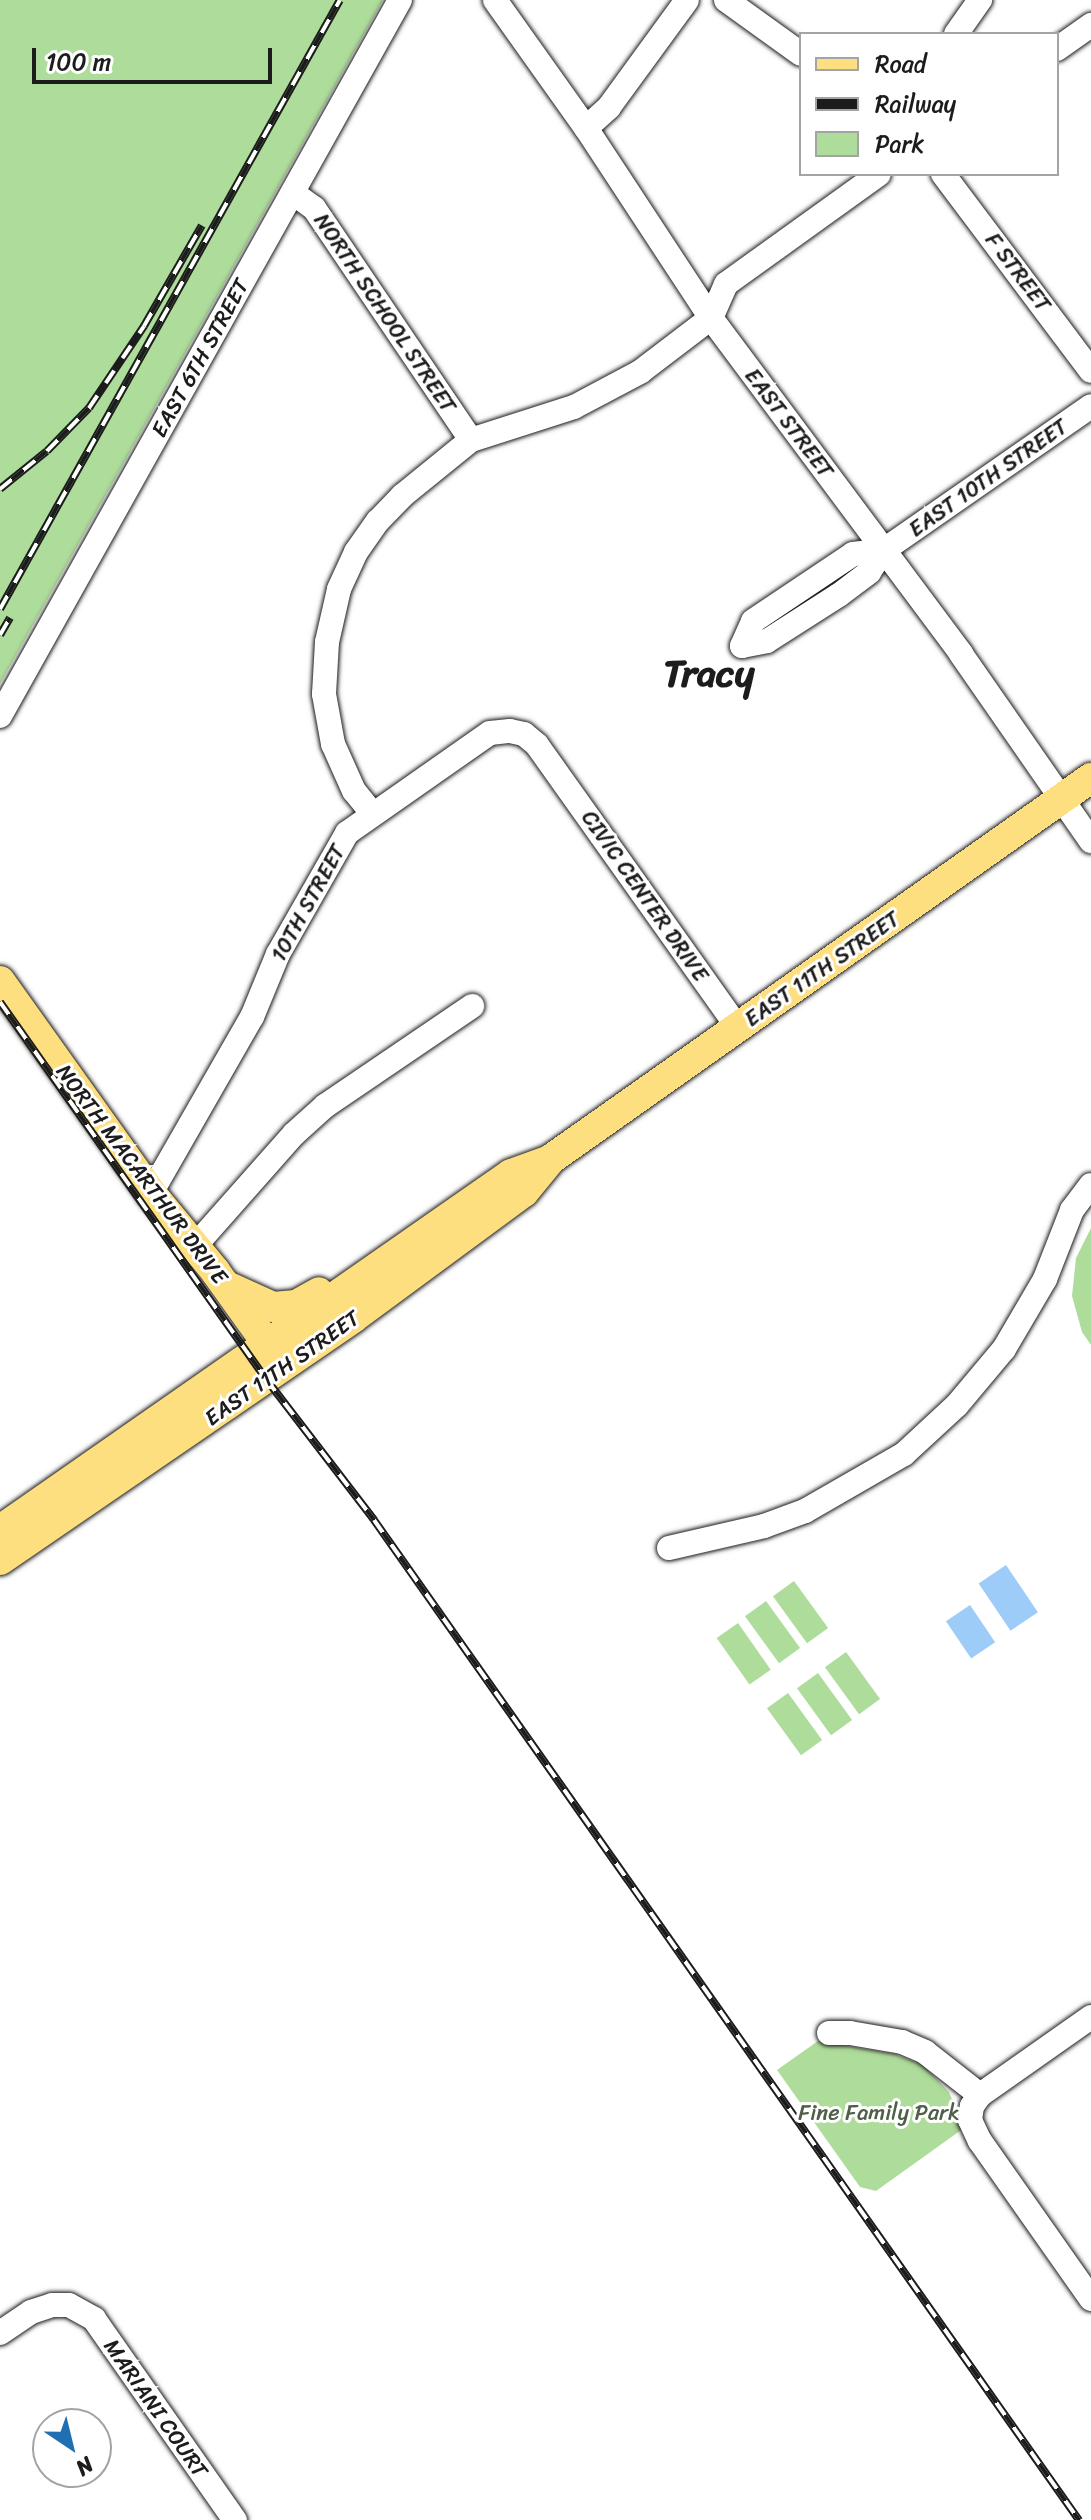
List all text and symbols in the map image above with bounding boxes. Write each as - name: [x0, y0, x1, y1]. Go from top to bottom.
- scale bar: [36, 32, 276, 82]
- legend: [799, 32, 1059, 176]
- text: 100 m: [46, 41, 111, 83]
- text: Road: [875, 43, 926, 85]
- text: Railway: [875, 83, 956, 125]
- text: Park: [875, 123, 924, 165]
- street label: NORTH SCHOOL STREET: [308, 207, 462, 419]
- street label: F STREET: [979, 227, 1057, 317]
- street label: EAST 6TH STREET: [145, 273, 255, 443]
- street label: EAST STREET: [738, 362, 840, 484]
- street label: EAST 10TH STREET: [903, 413, 1073, 543]
- district label: Tracy: [664, 651, 754, 697]
- street label: CIVIC CENTER DRIVE: [575, 804, 715, 988]
- street label: 10TH STREET: [264, 839, 352, 967]
- street label: EAST 11TH STREET: [738, 905, 906, 1033]
- street label: NORTH MACARTHUR DRIVE: [50, 1058, 234, 1290]
- street label: EAST 11TH STREET: [198, 1304, 366, 1432]
- park label: Fine Family Park: [798, 2100, 960, 2126]
- street label: MARIANI COURT: [98, 2334, 214, 2482]
- north arrow: [32, 2408, 112, 2488]
- text: N: [67, 2446, 102, 2487]

